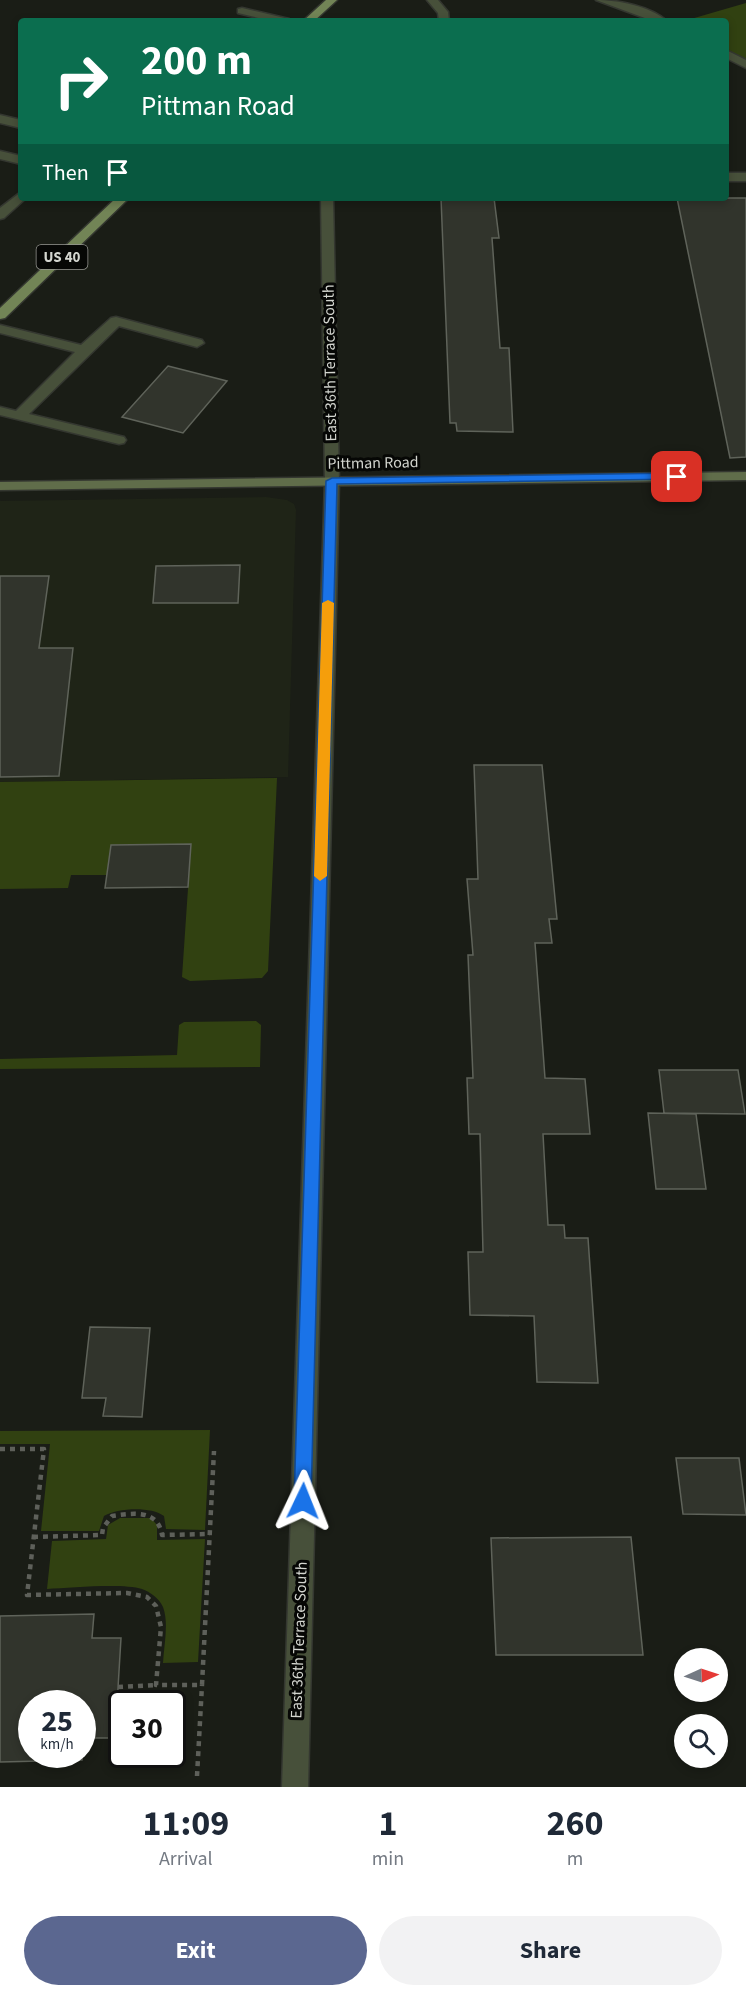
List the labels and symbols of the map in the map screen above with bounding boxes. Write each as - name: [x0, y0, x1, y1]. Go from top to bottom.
- road number: US 40: [36, 245, 88, 269]
- street label: East 36th Terrace South: [318, 284, 342, 442]
- street label: Pittman Road: [327, 451, 419, 475]
- pin: [651, 451, 702, 502]
- position arrow: [271, 1469, 335, 1533]
- street label: East 36th Terrace South: [285, 1561, 313, 1719]
- north arrow: [674, 1648, 728, 1702]
- speed limit sign: 30: [108, 1690, 186, 1768]

